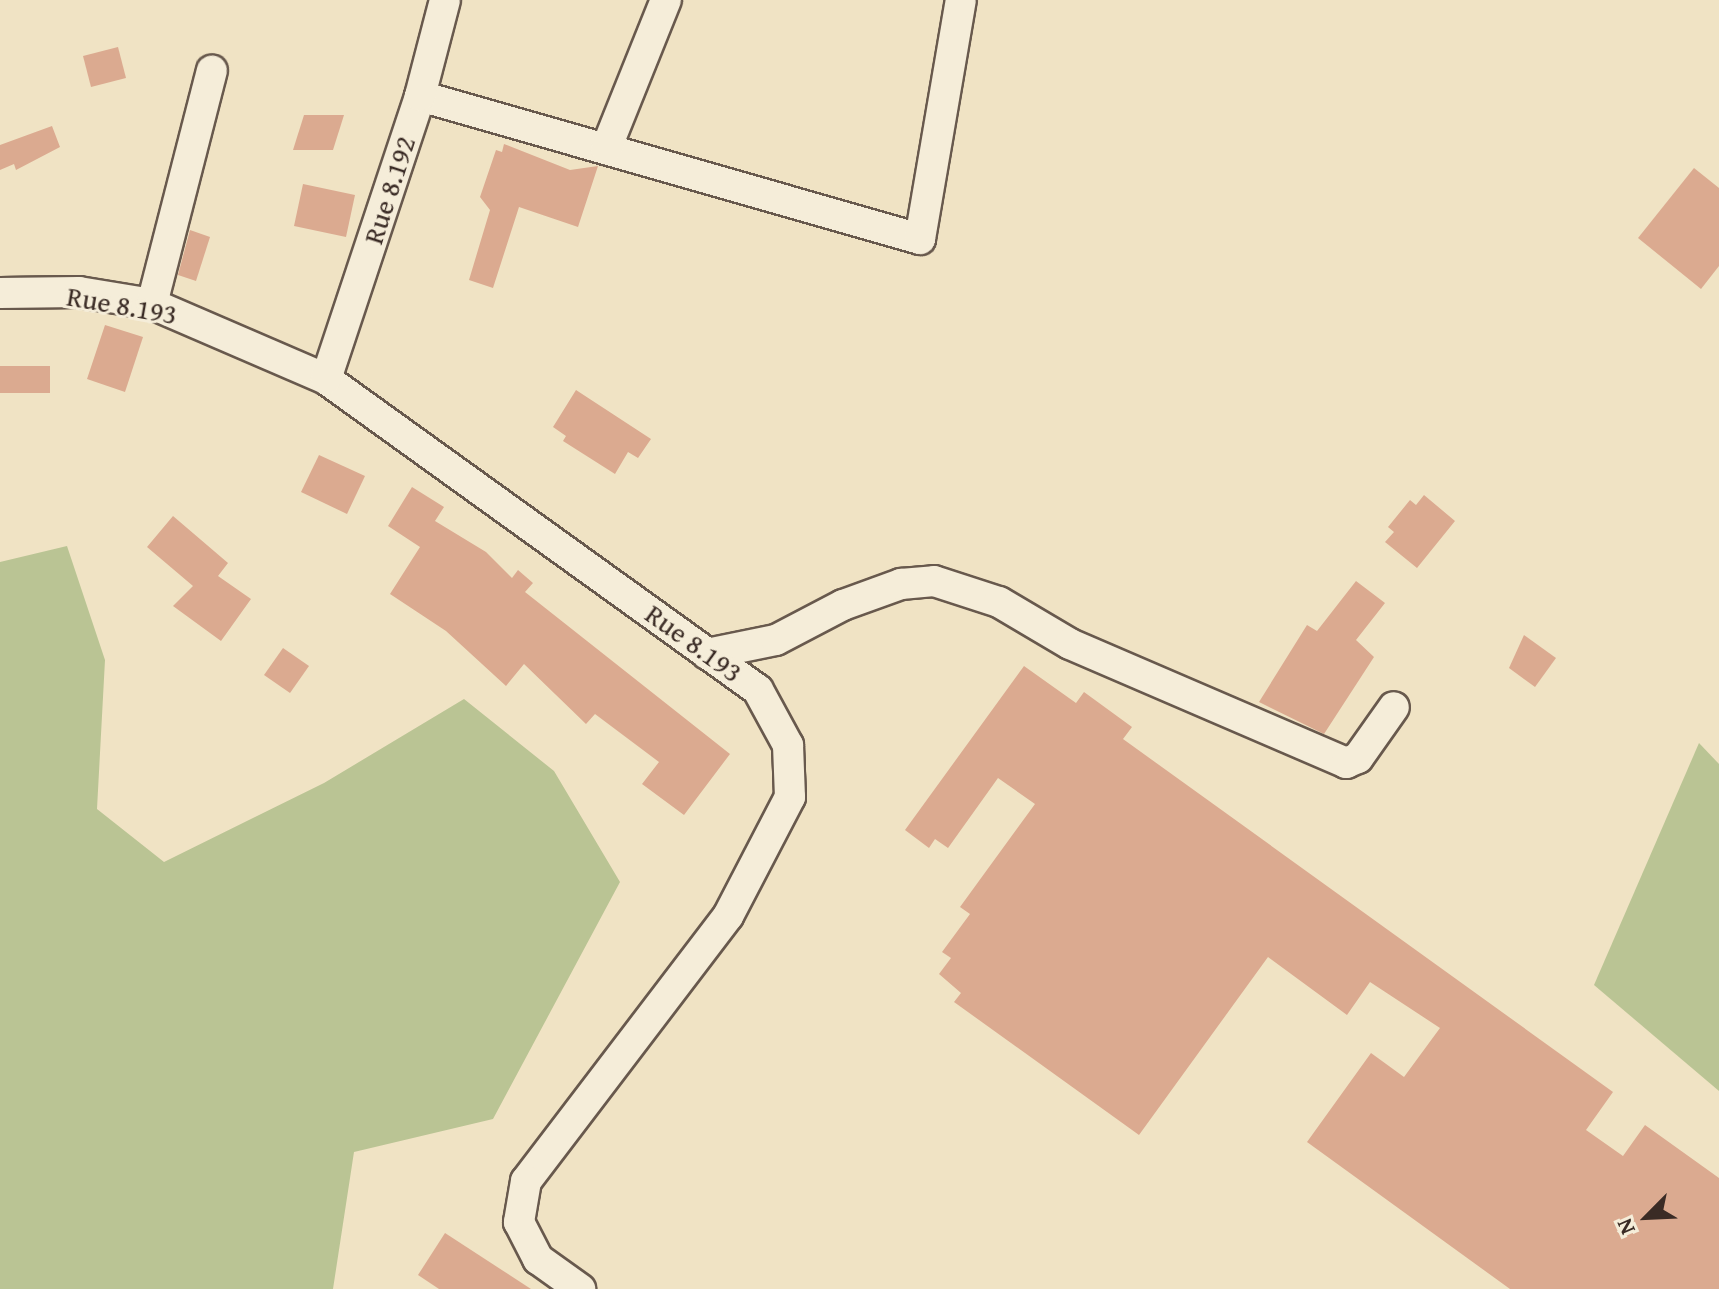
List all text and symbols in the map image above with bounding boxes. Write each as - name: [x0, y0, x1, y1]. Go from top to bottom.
- street label: Rue 8.192: [356, 132, 422, 248]
- street label: Rue 8.193: [64, 279, 180, 331]
- street label: Rue 8.193: [639, 597, 749, 689]
- north arrow: [1607, 1177, 1687, 1257]
- text: N: [1607, 1214, 1643, 1240]

